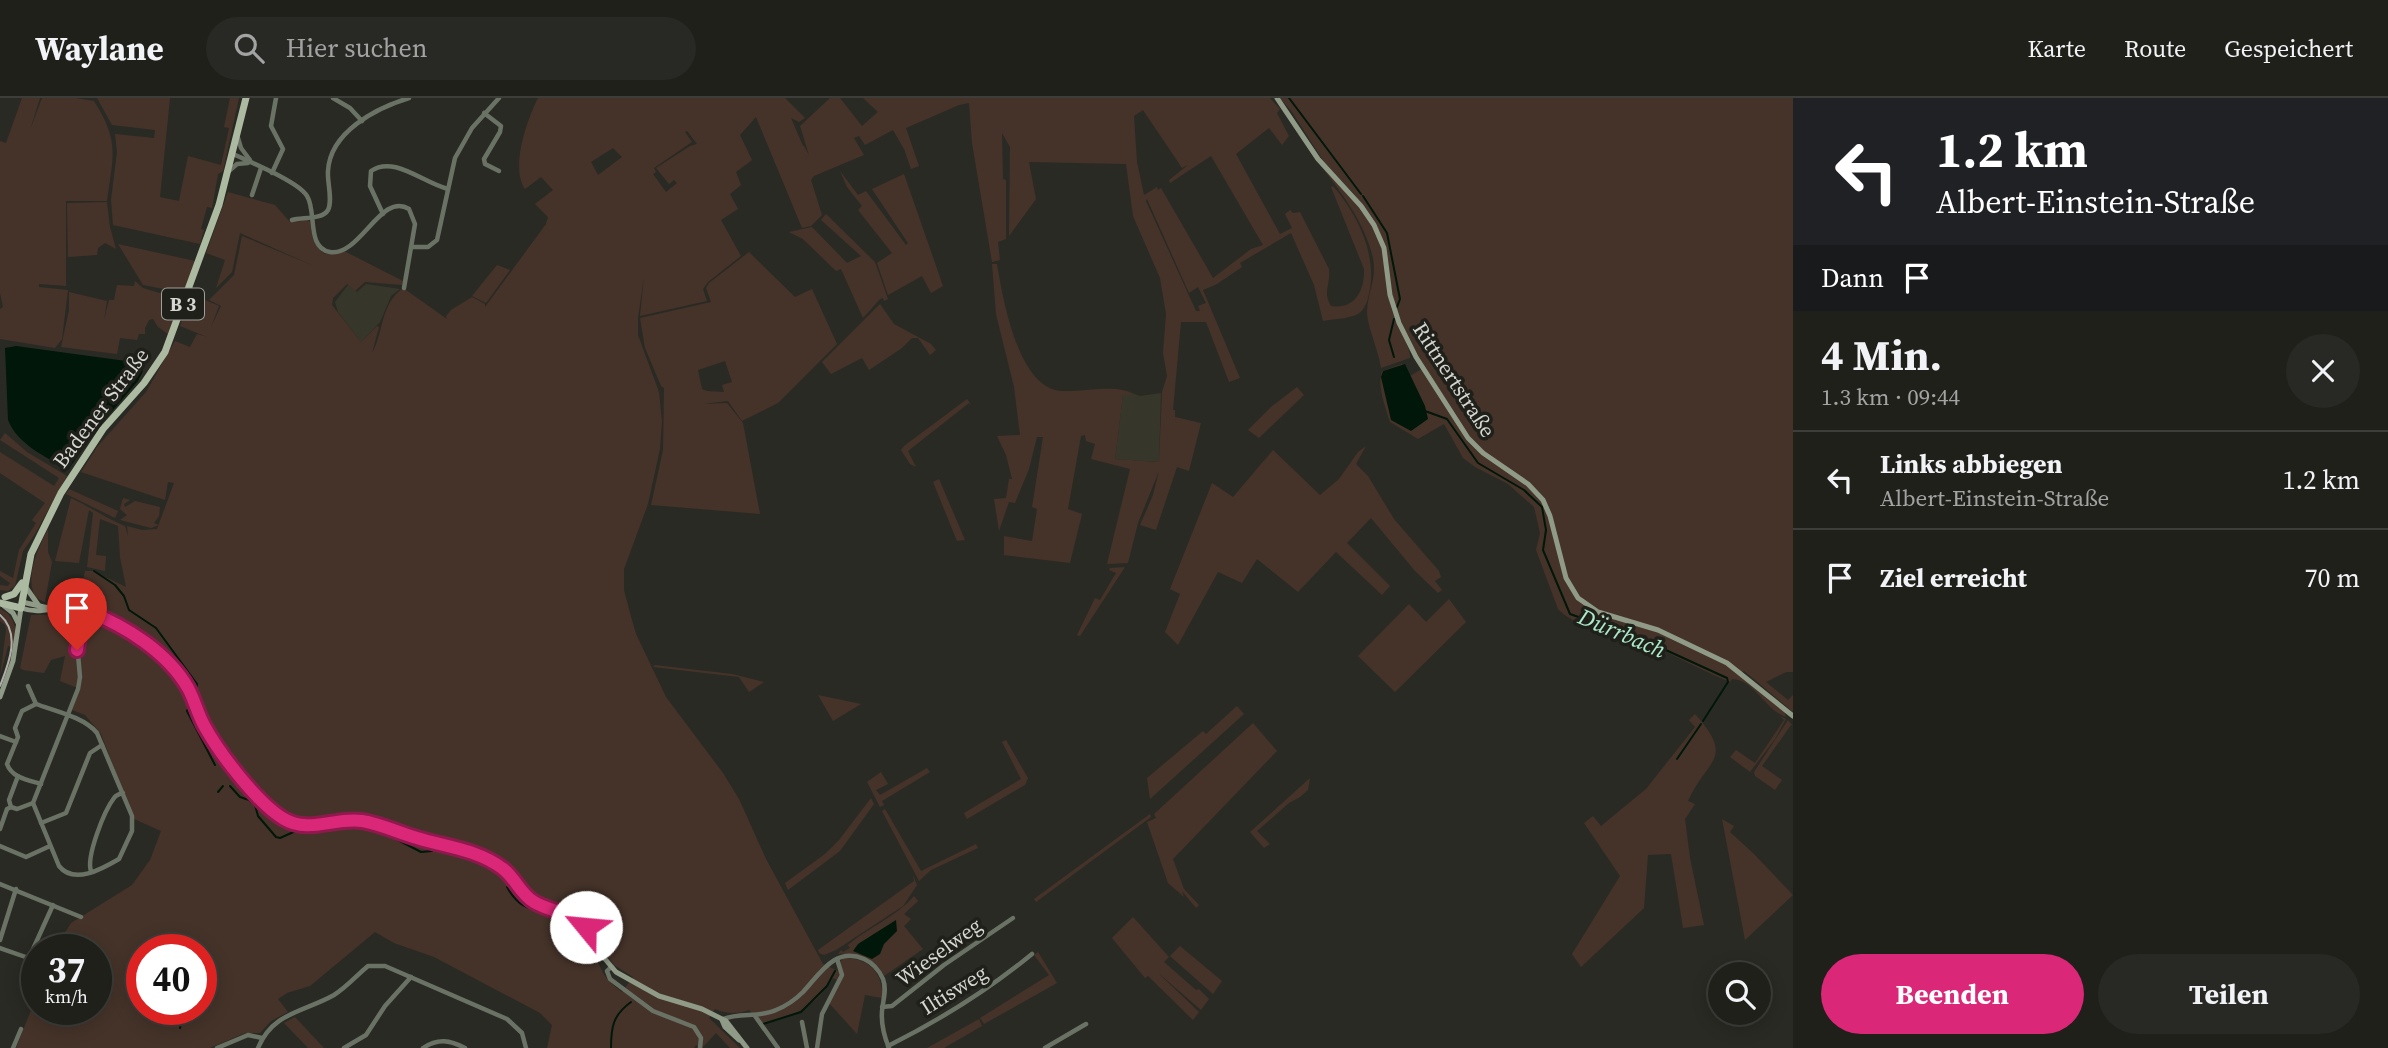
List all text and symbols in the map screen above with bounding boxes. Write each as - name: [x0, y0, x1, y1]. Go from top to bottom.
- search box: [206, 17, 696, 80]
- text: Waylane: [35, 26, 164, 71]
- icon: search: [230, 29, 268, 67]
- text: Hier suchen: [286, 30, 428, 66]
- text: Karte: [2027, 32, 2086, 65]
- text: Route: [2124, 32, 2186, 65]
- text: Gespeichert: [2224, 32, 2353, 65]
- text: 1.2 km: [1936, 116, 2088, 183]
- icon: left: [1821, 126, 1912, 217]
- text: Albert-Einstein-Straße: [1936, 180, 2255, 224]
- icon: arrive: [1898, 259, 1936, 297]
- text: Dann: [1821, 260, 1884, 296]
- road number: B 3: [162, 288, 204, 320]
- street label: Rittnertstraße: [1406, 317, 1502, 443]
- text: 4 Min.: [1821, 326, 1942, 384]
- button: close: [2286, 334, 2360, 408]
- street label: Badener Straße: [46, 342, 155, 474]
- text: 1.3 km · 09:44: [1821, 381, 1960, 413]
- text: Links abbiegen: [1880, 446, 2063, 482]
- icon: left: [1821, 461, 1859, 499]
- text: 1.2 km: [2282, 462, 2360, 498]
- text: Albert-Einstein-Straße: [1880, 482, 2109, 514]
- icon: arrive: [1821, 559, 1859, 597]
- text: Ziel erreicht: [1880, 560, 2027, 596]
- text: 70 m: [2305, 560, 2360, 596]
- pin: [47, 578, 107, 650]
- icon: arrive: [58, 589, 96, 627]
- water label: Dürrbach: [1572, 600, 1671, 666]
- position arrow: [549, 890, 623, 964]
- street label: Wieselweg: [890, 911, 988, 993]
- speed limit sign: 40: [126, 934, 217, 1025]
- text: 37: [48, 946, 85, 994]
- button: Beenden: [1821, 954, 2084, 1034]
- button: Teilen: [2098, 954, 2360, 1034]
- street label: Iltisweg: [915, 958, 993, 1021]
- map controls: [1708, 962, 1771, 1025]
- button: search: [1708, 962, 1771, 1025]
- text: km/h: [45, 984, 88, 1009]

